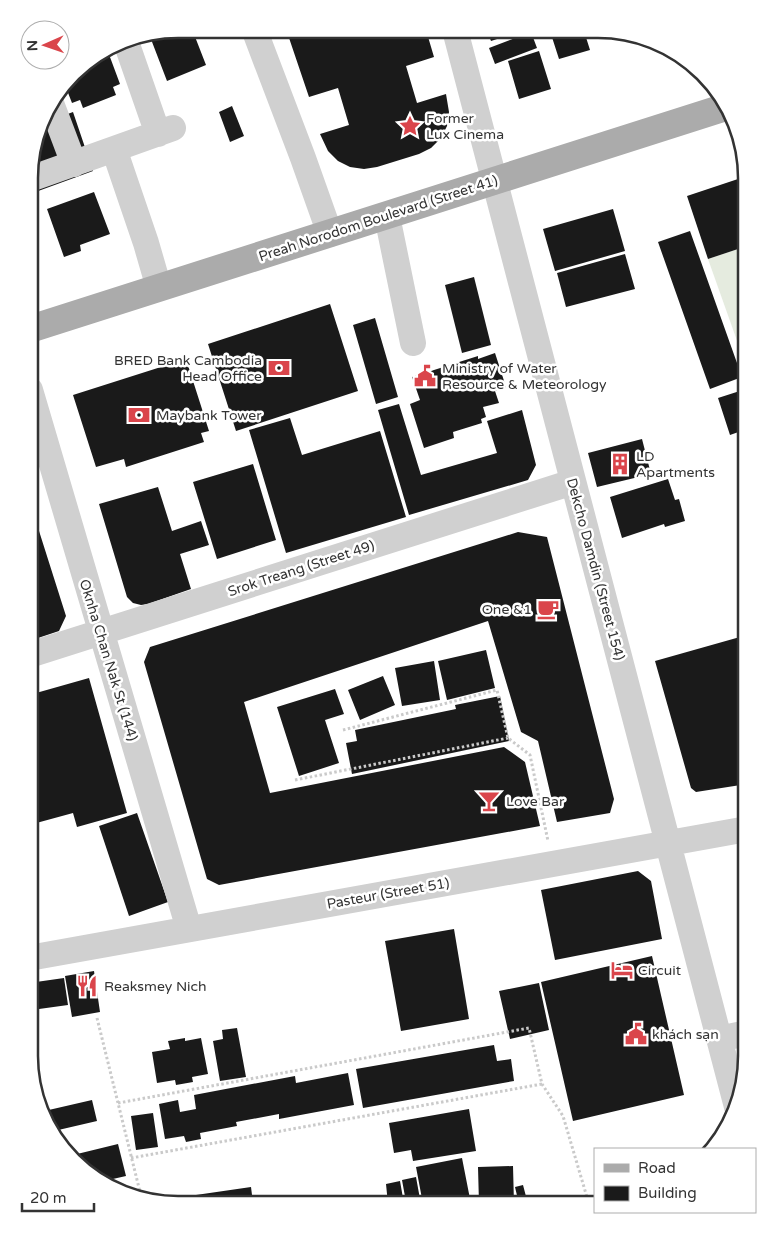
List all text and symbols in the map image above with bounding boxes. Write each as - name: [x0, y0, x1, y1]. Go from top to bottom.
- north arrow: [20, 20, 70, 70]
- text: N: [24, 40, 41, 51]
- place label: Former Lux Cinema: [426, 110, 504, 143]
- place icon: Former Lux Cinema: [397, 113, 423, 139]
- street label: Preah Norodom Boulevard (Street 41): [257, 172, 500, 265]
- place label: BRED Bank Cambodia Head Office: [114, 352, 262, 385]
- bank icon: BRED Bank Cambodia Head Office: [266, 355, 292, 381]
- place label: Ministry of Water Resource & Meteorology: [442, 360, 607, 393]
- public building icon: Ministry of Water Resource & Meteorology: [412, 363, 438, 389]
- bank icon: Maybank Tower: [126, 402, 152, 428]
- place label: Maybank Tower: [156, 407, 262, 424]
- place label: LD Apartments: [636, 448, 715, 481]
- building icon: LD Apartments: [607, 451, 633, 477]
- street label: Dekcho Damdin (Street 154): [563, 476, 628, 662]
- street label: Srok Treang (Street 49): [226, 537, 377, 600]
- street label: Oknha Chan Nak St (144): [76, 577, 141, 743]
- cafe icon: One &1: [535, 596, 561, 622]
- place label: One &1: [482, 601, 532, 618]
- bar icon: Love Bar: [476, 788, 502, 814]
- place label: Love Bar: [506, 793, 565, 810]
- street label: Pasteur (Street 51): [325, 874, 451, 913]
- hotel icon: Circuit: [609, 957, 635, 983]
- place label: Circuit: [638, 962, 682, 979]
- restaurant icon: Reaksmey Nich: [74, 973, 100, 999]
- place label: Reaksmey Nich: [104, 978, 206, 995]
- public building icon: khách sạn: [623, 1021, 649, 1047]
- place label: khách sạn: [652, 1026, 719, 1043]
- legend: [594, 1148, 756, 1213]
- text: Road: [638, 1159, 676, 1177]
- scale bar: [22, 1180, 95, 1212]
- text: Building: [638, 1184, 697, 1202]
- text: 20 m: [30, 1189, 67, 1207]

